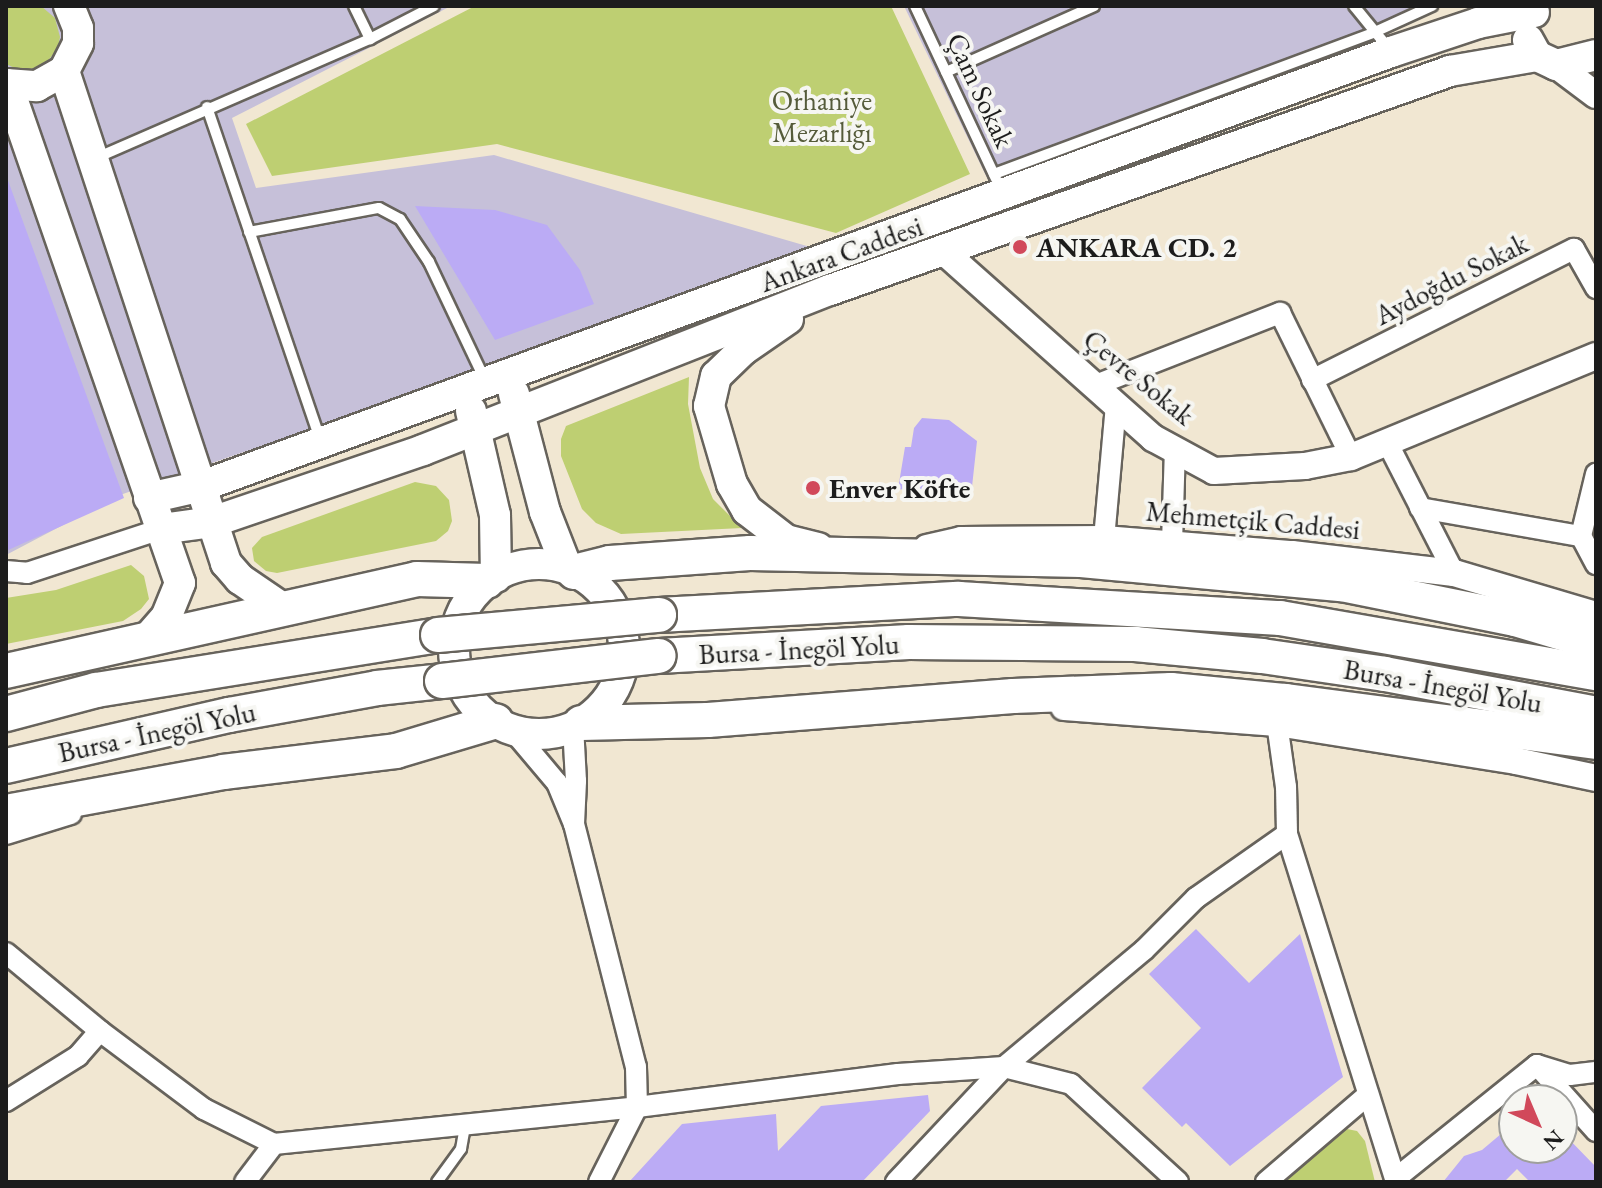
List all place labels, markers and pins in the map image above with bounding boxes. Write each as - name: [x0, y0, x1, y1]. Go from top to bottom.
- place label: ANKARA CD. 2: [1036, 230, 1237, 264]
- marker: ANKARA CD. 2: [1011, 238, 1029, 256]
- place label: Enver Köfte: [829, 471, 970, 505]
- marker: Enver Köfte: [804, 479, 822, 497]

